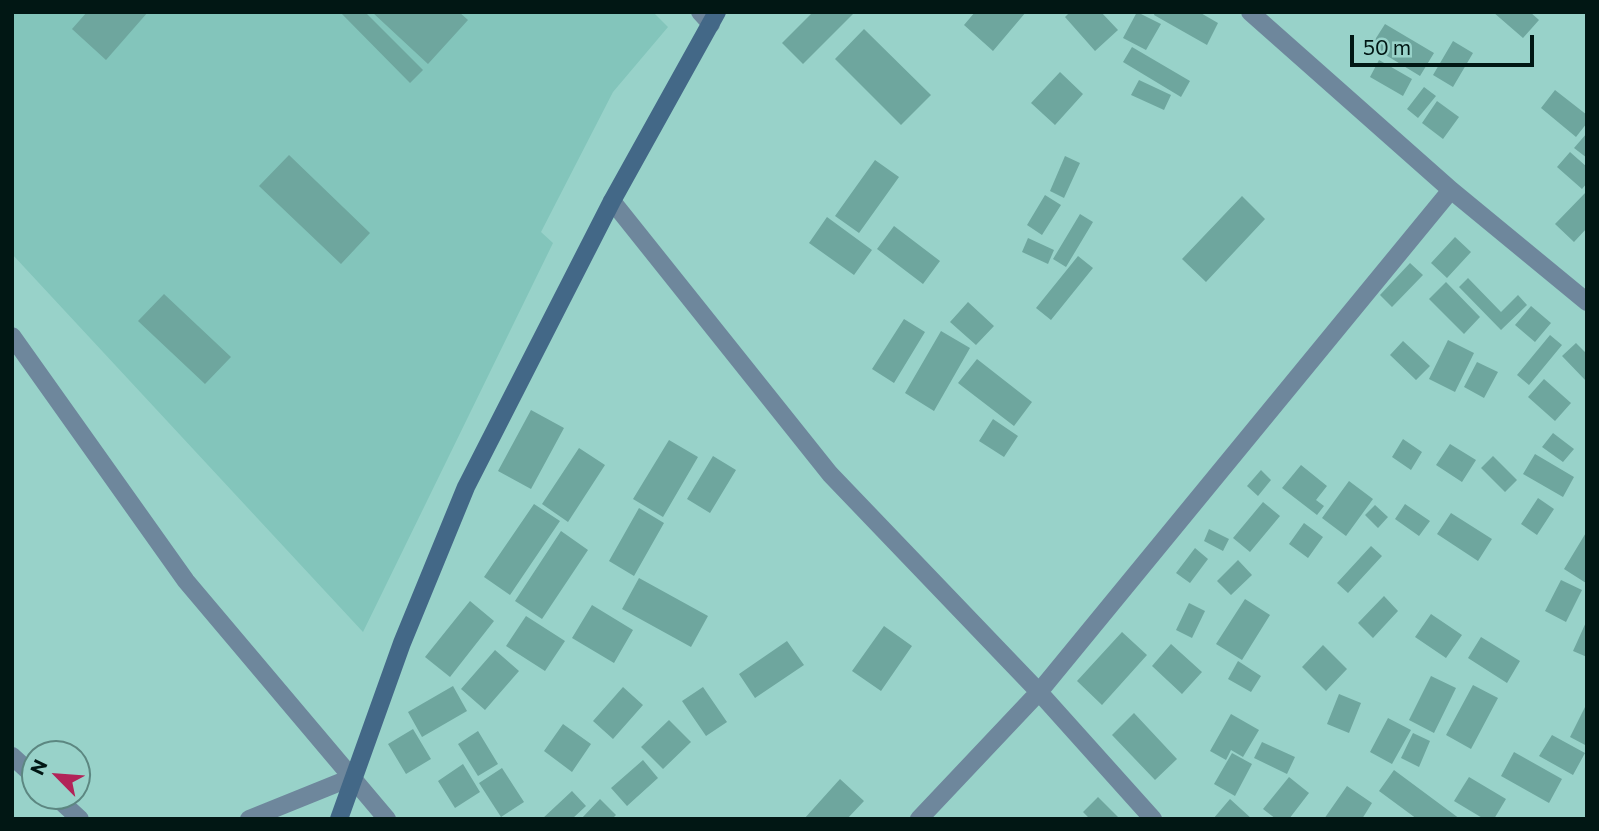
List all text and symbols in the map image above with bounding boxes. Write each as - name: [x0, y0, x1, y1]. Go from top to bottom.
- scale bar: [1354, 21, 1538, 65]
- text: 50 m: [1363, 34, 1411, 59]
- north arrow: [21, 740, 91, 810]
- text: N: [25, 755, 52, 778]

